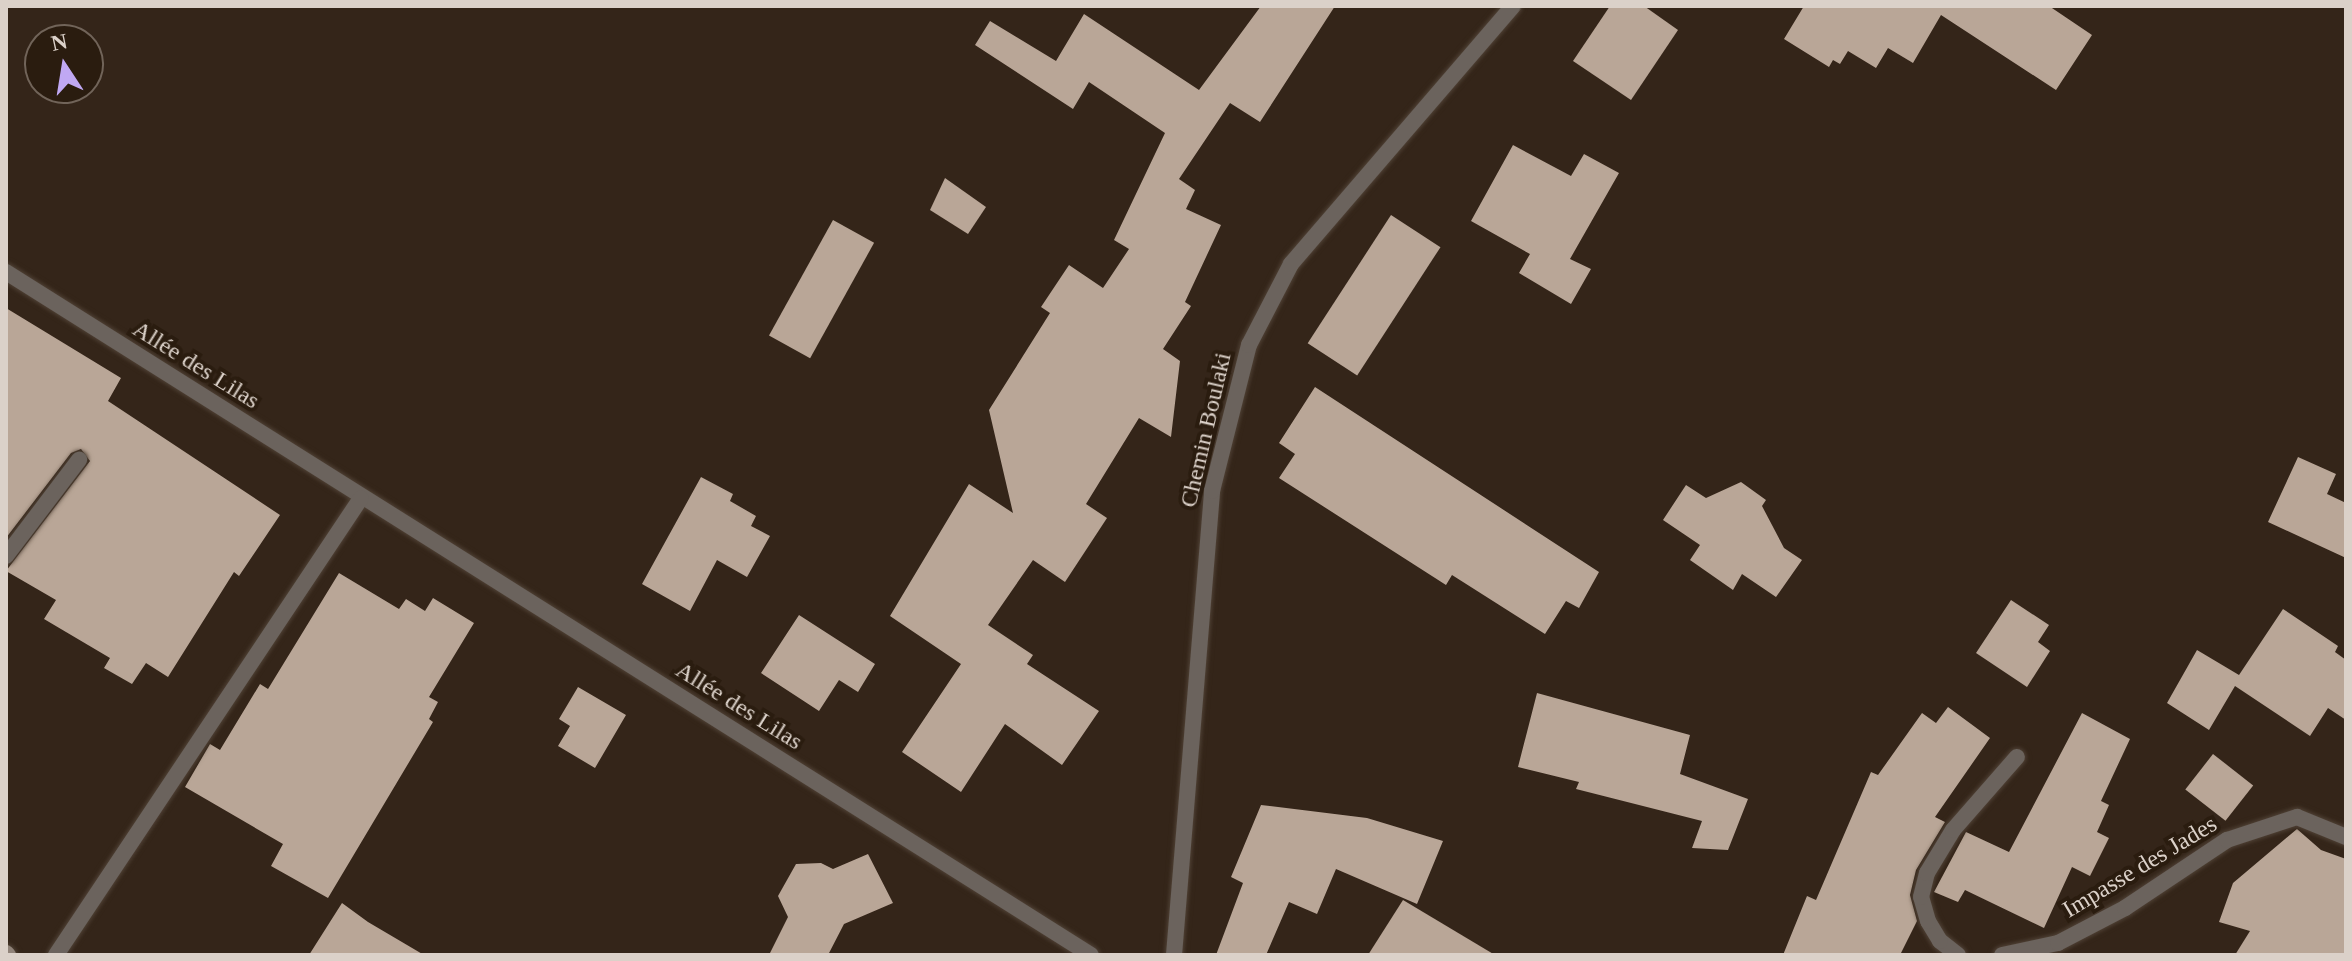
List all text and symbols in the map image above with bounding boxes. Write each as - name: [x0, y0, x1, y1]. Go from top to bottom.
- north arrow: [24, 24, 104, 104]
- text: N: [49, 28, 70, 56]
- street label: Allée des Lilas: [127, 315, 265, 415]
- street label: Chemin Boulaki: [1174, 350, 1238, 510]
- street label: Allée des Lilas: [670, 656, 808, 756]
- street label: Impasse des Jades: [2058, 810, 2222, 924]

